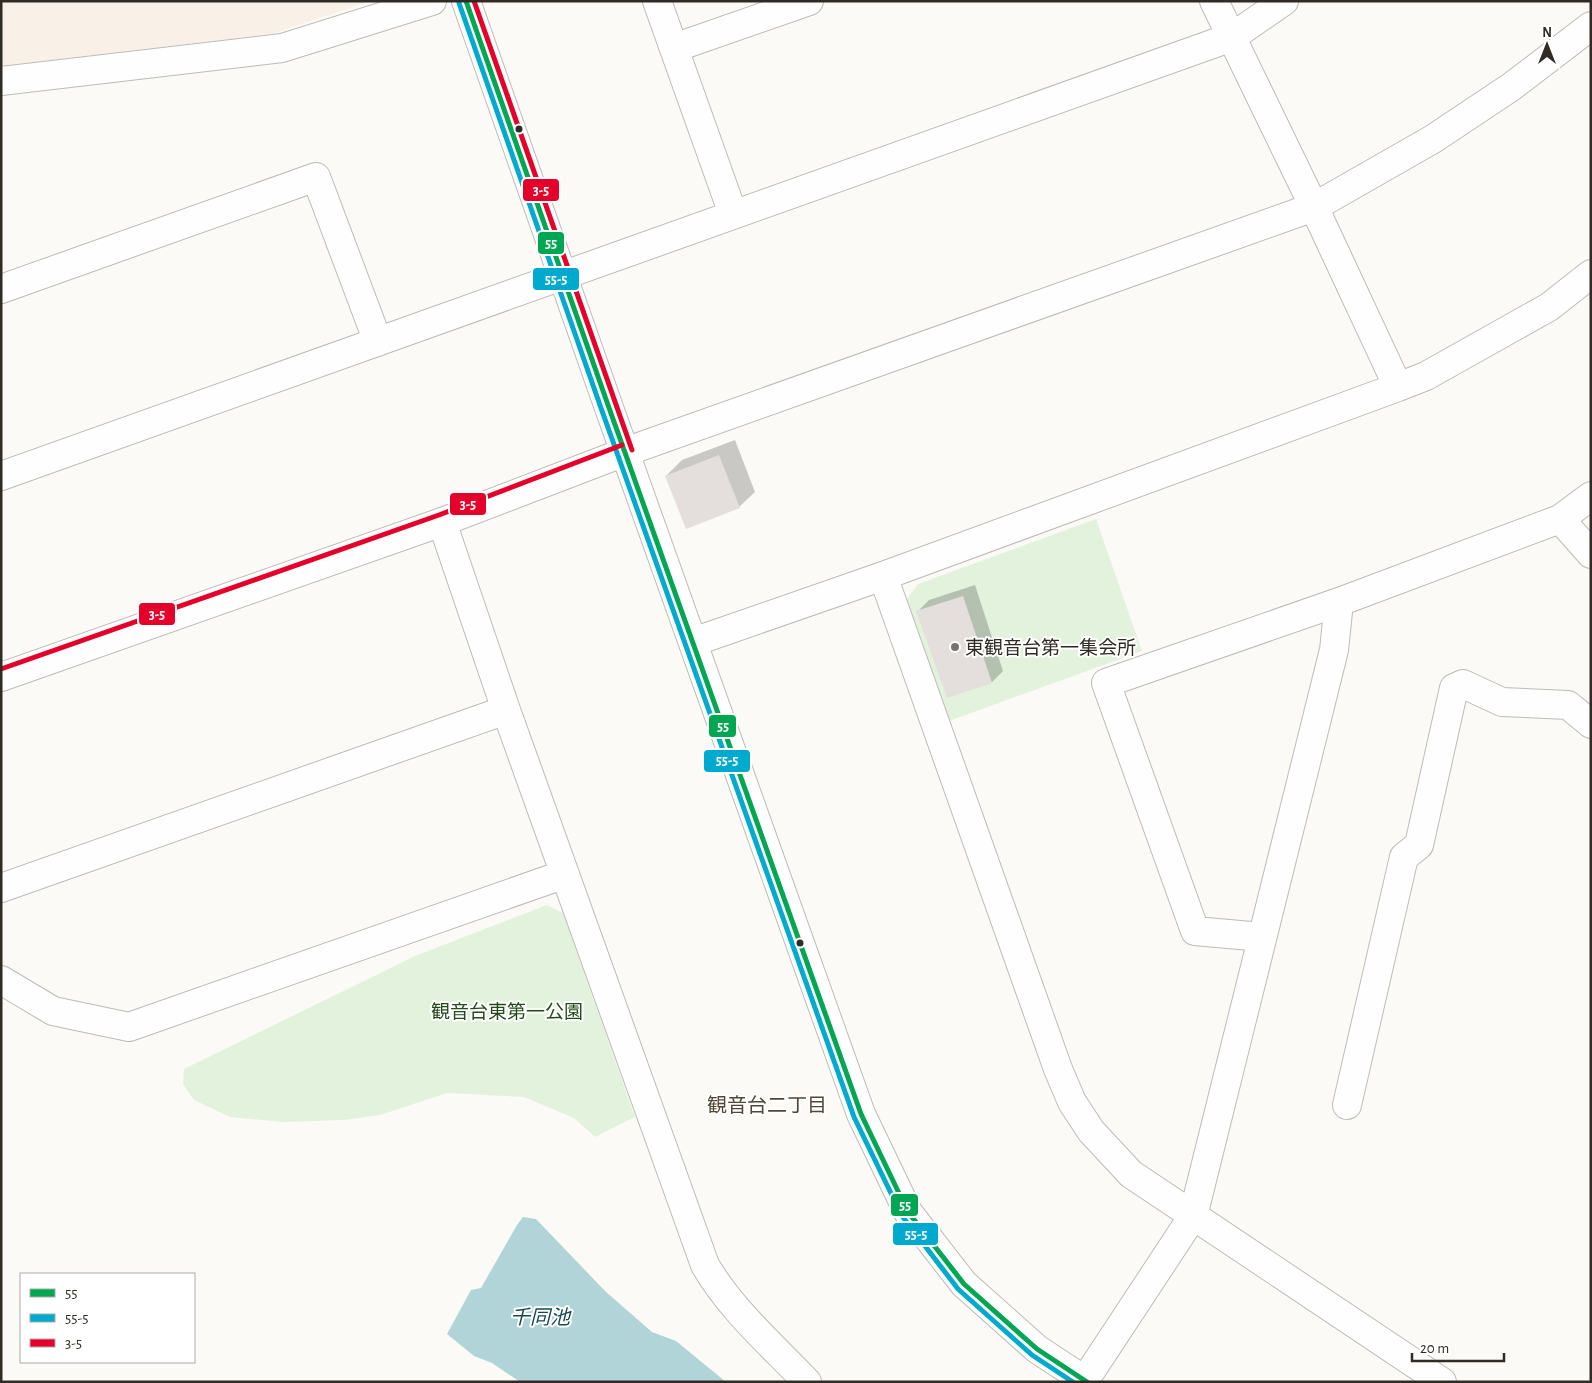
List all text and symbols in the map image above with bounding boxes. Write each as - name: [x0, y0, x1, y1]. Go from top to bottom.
- north arrow: [1522, 20, 1572, 70]
- text: N: [1542, 26, 1552, 40]
- unlabelled marker: [514, 124, 524, 134]
- line badge: 3-5: [522, 178, 560, 202]
- text: 3-5: [533, 184, 549, 198]
- line badge: 55: [537, 231, 565, 255]
- text: 55: [545, 237, 557, 251]
- line badge: 55-5: [532, 267, 580, 291]
- text: 55-5: [545, 273, 567, 287]
- line badge: 3-5: [449, 492, 487, 516]
- text: 3-5: [460, 498, 476, 512]
- line badge: 3-5: [138, 602, 176, 626]
- text: 3-5: [149, 608, 165, 622]
- place label: 東観音台第一集会所: [965, 637, 1136, 658]
- marker: 東観音台第一集会所: [949, 641, 961, 653]
- line badge: 55: [708, 714, 737, 738]
- text: 55: [717, 720, 729, 734]
- line badge: 55-5: [703, 749, 751, 773]
- text: 55-5: [716, 754, 738, 768]
- unlabelled marker: [795, 938, 805, 948]
- park label: 観音台東第一公園: [431, 1001, 583, 1022]
- district label: 観音台二丁目: [707, 1095, 827, 1116]
- line badge: 55: [890, 1193, 919, 1217]
- text: 55: [899, 1199, 911, 1213]
- line badge: 55-5: [892, 1222, 939, 1246]
- text: 55-5: [905, 1228, 927, 1242]
- legend: [20, 1273, 195, 1363]
- text: 55: [65, 1286, 78, 1301]
- water label: 千同池: [510, 1307, 572, 1328]
- text: 55-5: [65, 1311, 88, 1326]
- scale bar: [1412, 1330, 1504, 1362]
- text: 3-5: [65, 1336, 82, 1351]
- text: 20 m: [1420, 1341, 1449, 1356]

